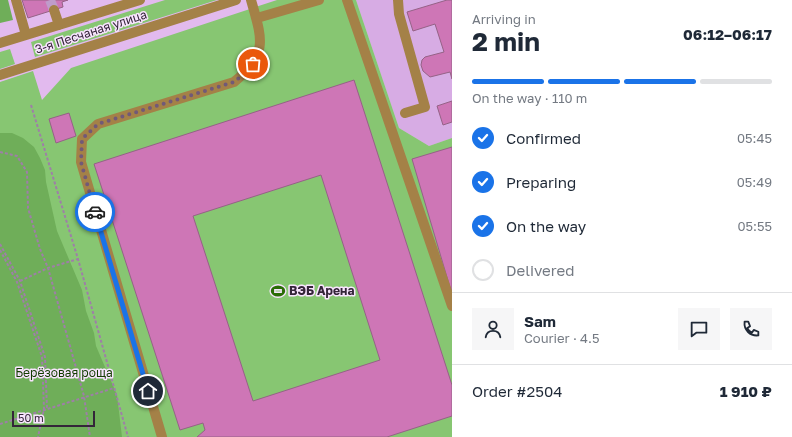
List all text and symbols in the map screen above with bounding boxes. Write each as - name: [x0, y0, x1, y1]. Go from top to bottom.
- street label: 3-я Песчаная улица: [33, 6, 149, 57]
- text: Arriving in: [472, 11, 536, 27]
- text: 06:12–06:17: [683, 25, 772, 43]
- text: 2 min: [472, 26, 540, 57]
- pin: [236, 47, 270, 81]
- icon: bag: [242, 53, 264, 75]
- text: On the way · 110 m: [472, 90, 587, 106]
- icon: check: [472, 127, 494, 149]
- text: Confirmed: [506, 129, 581, 147]
- text: 05:45: [737, 130, 772, 146]
- icon: check: [472, 171, 494, 193]
- text: Preparing: [506, 173, 576, 191]
- text: 05:49: [737, 174, 772, 190]
- courier: [75, 192, 115, 232]
- icon: car: [84, 201, 106, 223]
- icon: check: [472, 215, 494, 237]
- text: On the way: [506, 217, 586, 235]
- text: 05:55: [737, 218, 772, 234]
- text: Delivered: [506, 261, 574, 279]
- sports icon: ВЭБ Арена: [270, 283, 286, 299]
- place label: ВЭБ Арена: [289, 283, 354, 298]
- button: person: [472, 308, 514, 350]
- button: chat: [678, 308, 720, 350]
- button: phone: [730, 308, 772, 350]
- text: Sam: [524, 312, 556, 330]
- text: Courier · 4.5: [524, 330, 599, 346]
- park label: Берёзовая роща: [15, 365, 113, 380]
- pin: [131, 374, 165, 408]
- icon: home: [137, 380, 159, 402]
- text: Order #2504: [472, 382, 562, 400]
- text: 1 910 ₽: [720, 382, 772, 400]
- scale bar: [12, 409, 95, 428]
- text: 50 m: [18, 411, 44, 424]

